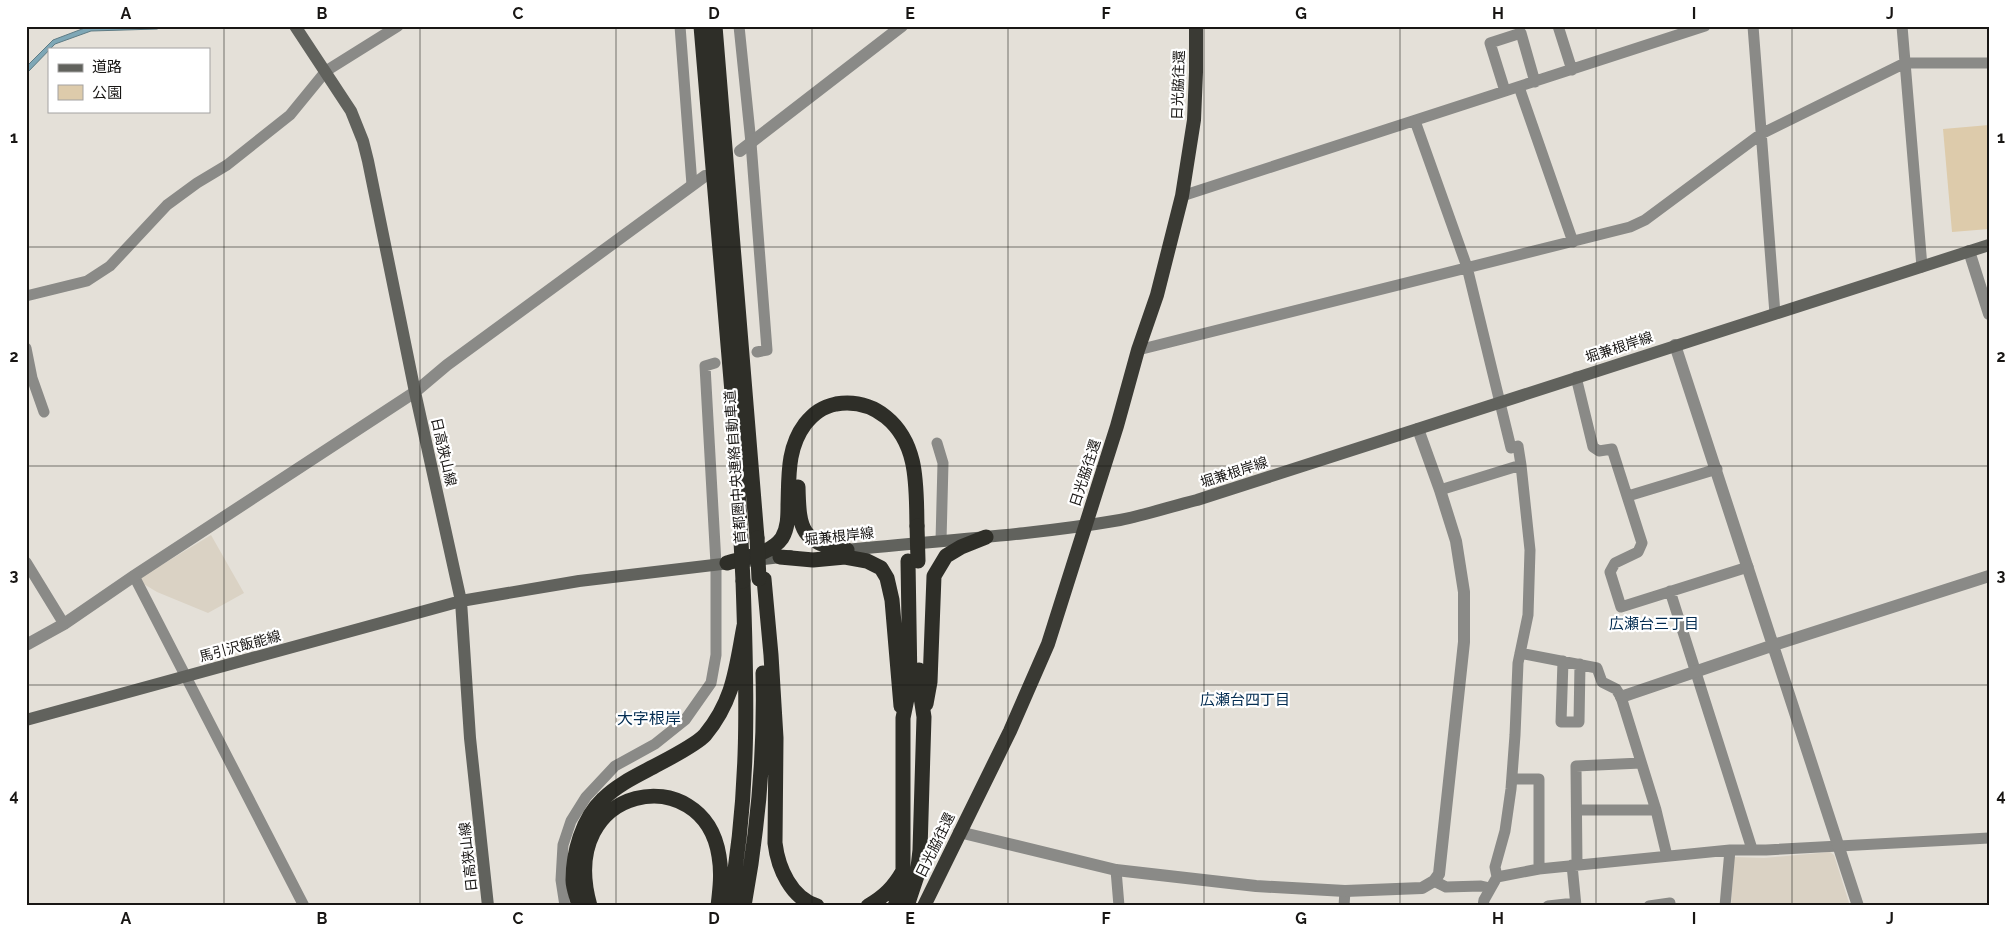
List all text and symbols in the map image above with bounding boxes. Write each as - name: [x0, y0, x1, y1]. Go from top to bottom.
- text: A: [121, 4, 132, 23]
- text: B: [317, 4, 328, 23]
- text: C: [513, 4, 524, 23]
- text: D: [708, 4, 720, 23]
- text: E: [905, 4, 915, 23]
- text: F: [1101, 4, 1111, 23]
- text: G: [1295, 4, 1307, 23]
- text: H: [1492, 4, 1504, 23]
- text: I: [1692, 4, 1696, 23]
- text: J: [1886, 4, 1894, 23]
- legend: [48, 48, 210, 112]
- street label: 日光脇往還: [1169, 50, 1187, 120]
- text: 道路: [92, 58, 122, 76]
- text: 公園: [92, 84, 122, 102]
- text: 1: [10, 128, 18, 147]
- text: 1: [1997, 128, 2005, 147]
- street label: 堀兼根岸線: [1583, 329, 1655, 365]
- text: 2: [9, 347, 19, 366]
- text: 2: [1996, 347, 2006, 366]
- street label: 首都圏中央連絡自動車道: [722, 390, 748, 544]
- street label: 日高狭山線: [428, 416, 460, 488]
- street label: 日光脇往還: [1067, 437, 1103, 509]
- street label: 堀兼根岸線: [1198, 454, 1270, 490]
- street label: 堀兼根岸線: [803, 524, 875, 548]
- text: 3: [10, 566, 19, 585]
- text: 3: [1997, 566, 2006, 585]
- district label: 広瀬台三丁目: [1609, 615, 1699, 633]
- street label: 馬引沢飯能線: [197, 627, 283, 665]
- district label: 広瀬台四丁目: [1200, 691, 1290, 709]
- district label: 大字根岸: [617, 709, 681, 728]
- text: 4: [9, 786, 19, 805]
- text: 4: [1996, 786, 2006, 805]
- street label: 日光脇往還: [912, 810, 958, 880]
- street label: 日高狭山線: [456, 821, 480, 893]
- text: A: [121, 909, 132, 928]
- text: B: [317, 909, 328, 928]
- text: C: [513, 909, 524, 928]
- text: D: [708, 909, 720, 928]
- text: E: [905, 909, 915, 928]
- text: F: [1101, 909, 1111, 928]
- text: G: [1295, 909, 1307, 928]
- text: H: [1492, 909, 1504, 928]
- text: I: [1692, 909, 1696, 928]
- text: J: [1886, 909, 1894, 928]

